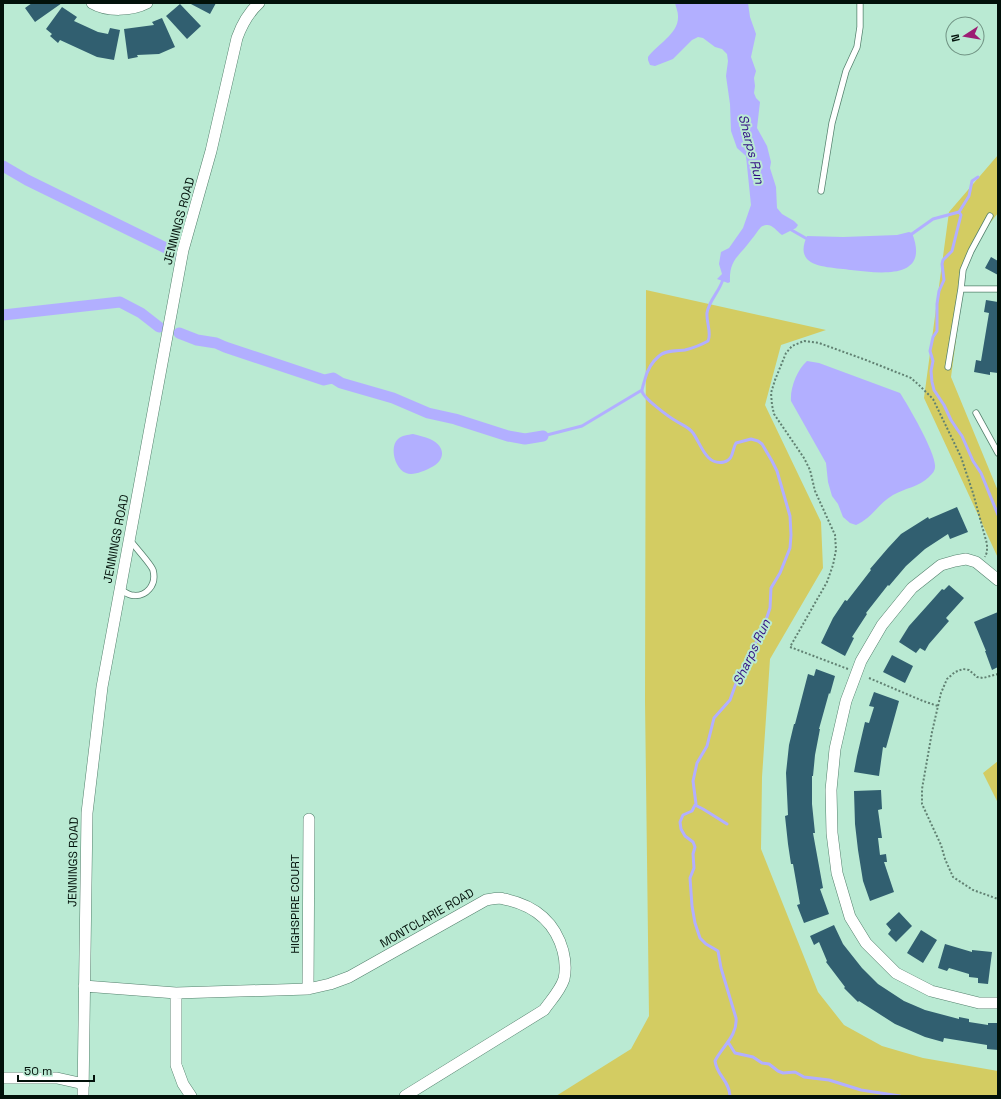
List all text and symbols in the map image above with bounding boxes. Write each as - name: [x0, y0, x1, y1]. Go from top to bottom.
- north arrow: [945, 16, 985, 56]
- text: N: [948, 33, 963, 43]
- water label: Sharps Run: [735, 113, 769, 187]
- street label: JENNINGS ROAD: [160, 175, 198, 267]
- street label: JENNINGS ROAD: [100, 493, 132, 585]
- water label: Sharps Run: [729, 616, 775, 688]
- street label: JENNINGS ROAD: [64, 817, 82, 907]
- street label: HIGHSPIRE COURT: [287, 854, 303, 954]
- street label: MONTCLARIE ROAD: [377, 884, 477, 951]
- scale bar: [18, 1057, 94, 1083]
- text: 50 m: [24, 1063, 52, 1079]

